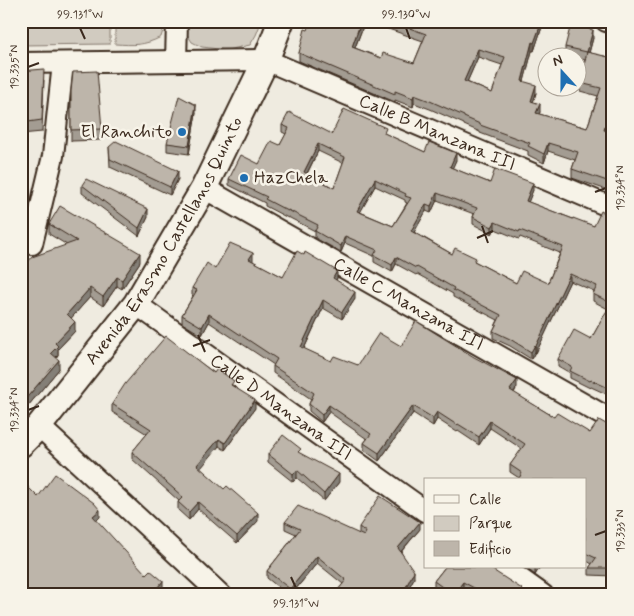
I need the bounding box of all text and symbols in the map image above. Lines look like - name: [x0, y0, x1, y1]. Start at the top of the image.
- text: 99.131°W: [57, 7, 103, 23]
- text: 99.130°W: [382, 7, 430, 23]
- text: 19.335°N: [7, 45, 23, 89]
- north arrow: [536, 48, 586, 98]
- text: N: [550, 51, 565, 71]
- street label: Calle B Manzana III: [355, 89, 519, 177]
- street label: Avenida Erasmo Castellanos Quinto: [80, 113, 249, 370]
- place label: El Ranchito: [81, 120, 172, 144]
- marker: El Ranchito: [176, 126, 188, 138]
- place label: HazChela: [254, 166, 328, 190]
- text: 19.334°N: [613, 166, 629, 210]
- marker: HazChela: [238, 172, 250, 184]
- street label: Calle C Manzana III: [329, 252, 488, 357]
- street label: Calle D Manzana III: [205, 349, 357, 467]
- text: 19.334°N: [7, 388, 23, 432]
- legend: [424, 478, 586, 568]
- text: Calle: [469, 490, 501, 510]
- text: 19.333°N: [613, 510, 629, 552]
- text: Parque: [469, 514, 512, 534]
- text: Edificio: [469, 540, 511, 560]
- text: 99.131°W: [273, 596, 319, 612]

